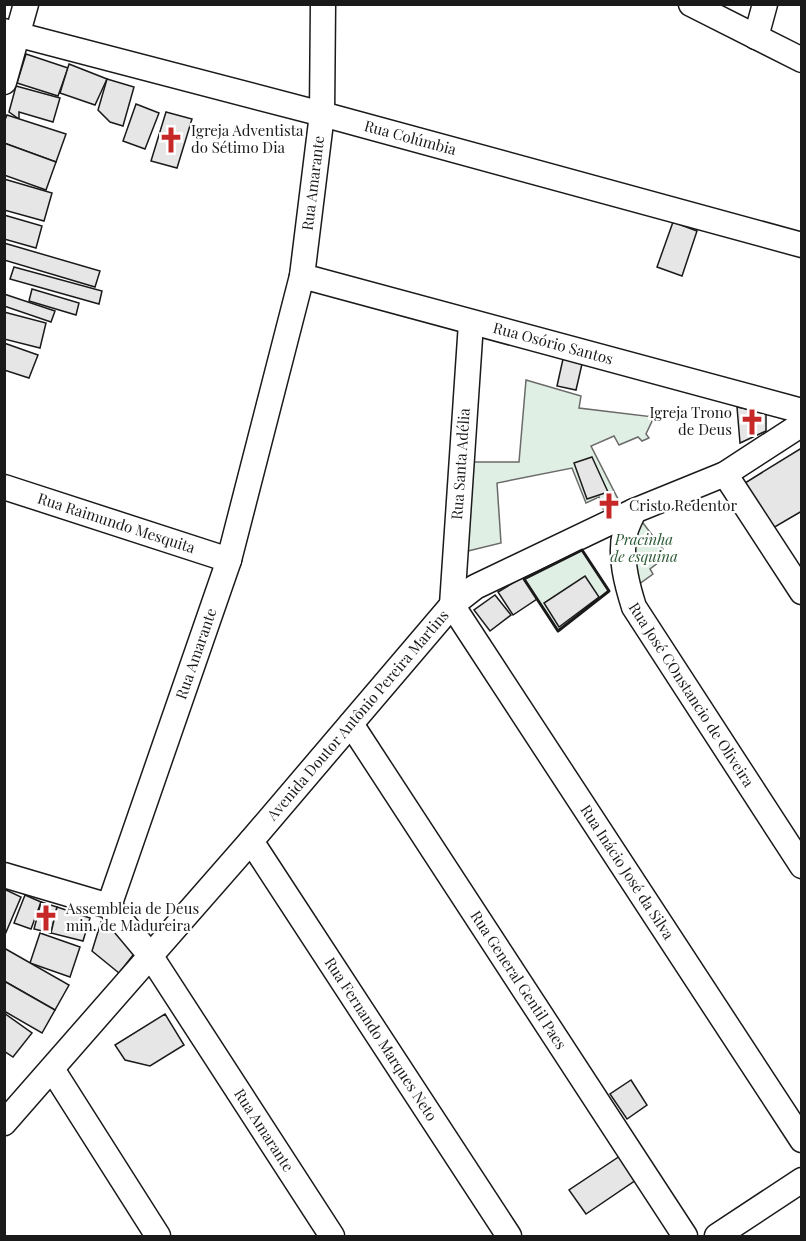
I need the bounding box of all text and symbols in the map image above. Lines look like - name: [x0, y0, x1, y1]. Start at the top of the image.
- street label: Rua Colúmbia: [362, 115, 459, 159]
- place label: Igreja Adventista do Sétimo Dia: [191, 120, 304, 157]
- church icon: Igreja Adventista do Sétimo Dia: [156, 125, 186, 155]
- street label: Rua Amarante: [297, 135, 328, 232]
- street label: Rua Osório Santos: [491, 317, 615, 369]
- place label: Igreja Trono de Deus: [649, 402, 732, 439]
- street label: Rua Santa Adélia: [446, 407, 474, 520]
- church icon: Igreja Trono de Deus: [737, 407, 767, 437]
- street label: Rua Raimundo Mesquita: [35, 488, 198, 557]
- church icon: Cristo Redentor: [594, 491, 624, 521]
- place label: Cristo Redentor: [629, 495, 737, 515]
- park label: Pracinha de esquina: [610, 529, 678, 566]
- street label: Rua José COnstancio de Oliveira: [625, 598, 759, 791]
- street label: Rua Amarante: [170, 605, 221, 702]
- street label: Avenida Doutor Antônio Pereira Martins: [261, 605, 453, 825]
- street label: Rua Inácio José da Silva: [576, 801, 679, 943]
- place label: Assembleia de Deus min. de Madureira: [65, 898, 199, 935]
- church icon: Assembleia de Deus min. de Madureira: [31, 903, 61, 933]
- street label: Rua General Gentil Paes: [466, 907, 572, 1053]
- street label: Rua Fernando Marques Neto: [321, 953, 442, 1125]
- street label: Rua Amarante: [230, 1085, 299, 1175]

